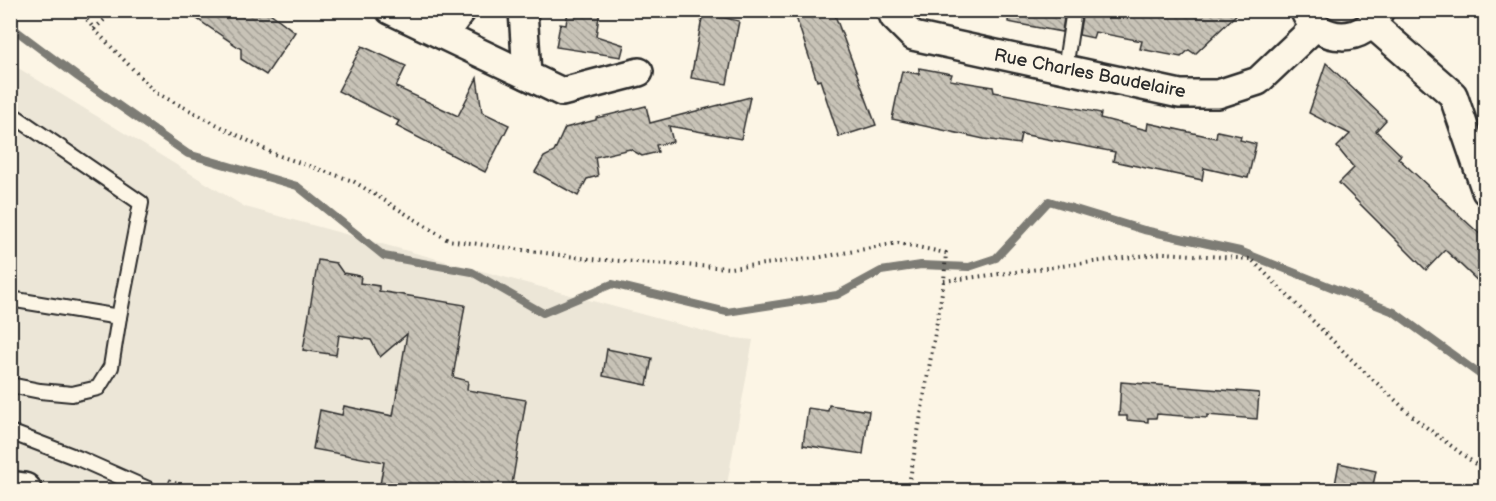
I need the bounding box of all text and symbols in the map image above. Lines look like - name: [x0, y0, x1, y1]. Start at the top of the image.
- street label: Rue Charles Baudelaire: [992, 45, 1188, 102]

